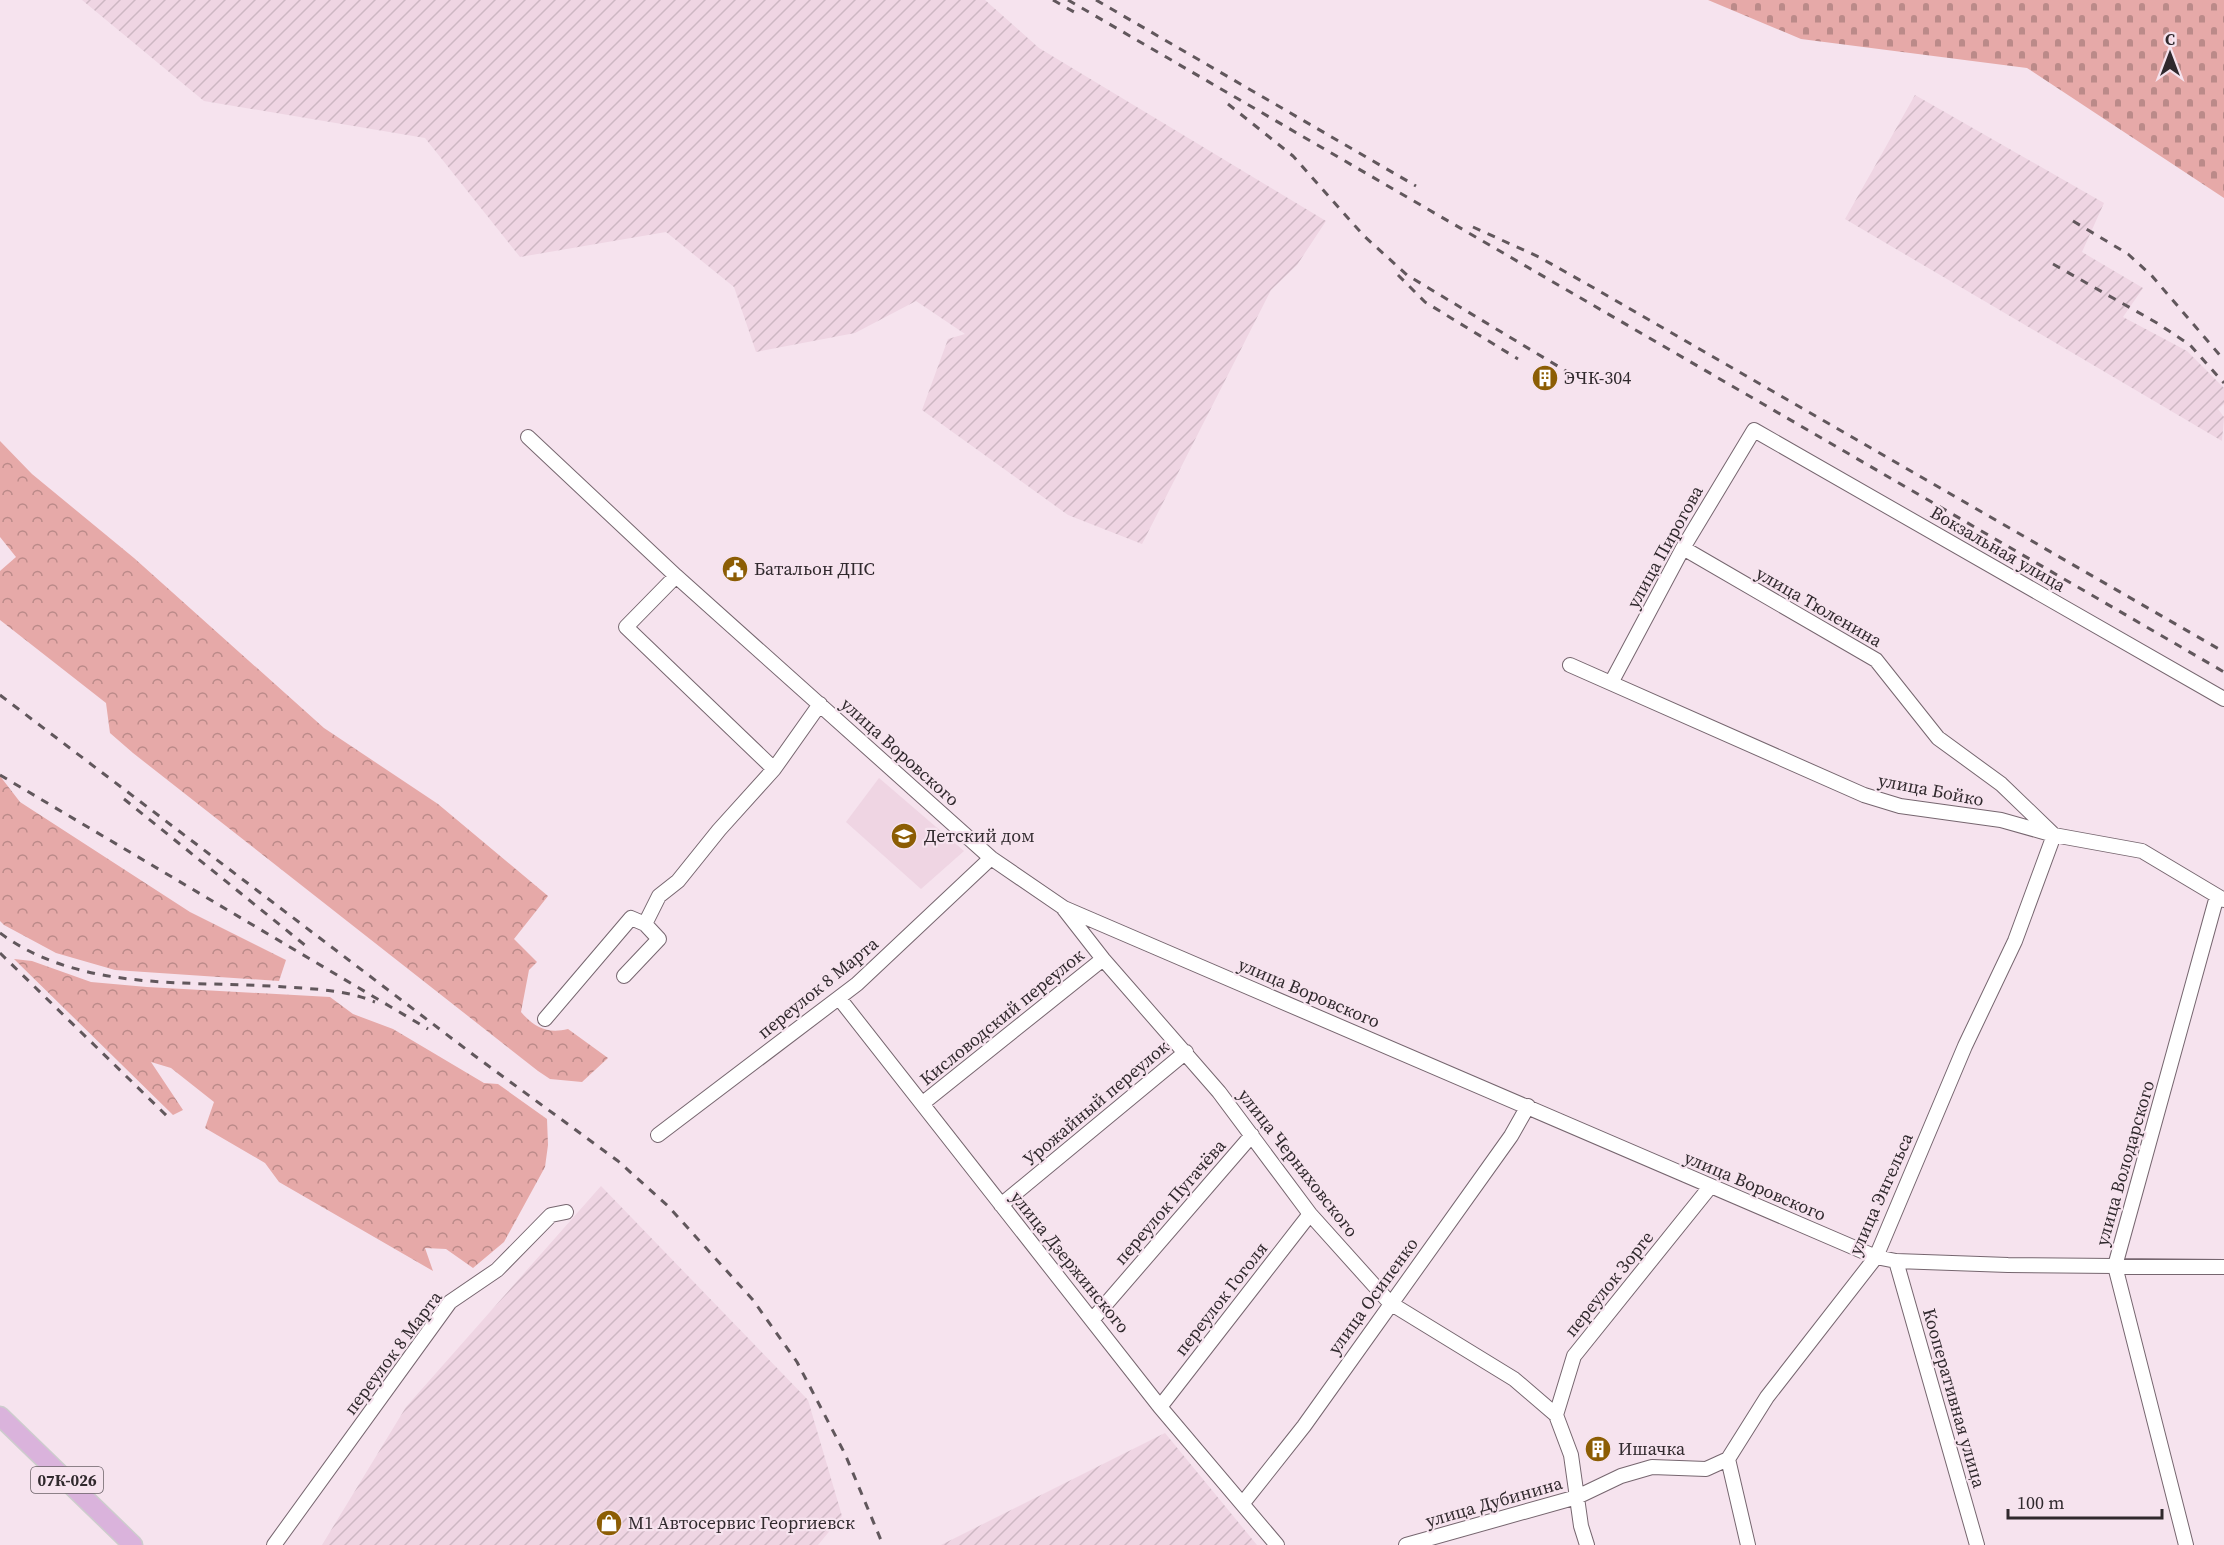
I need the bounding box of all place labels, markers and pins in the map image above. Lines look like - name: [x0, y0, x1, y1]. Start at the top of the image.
- building icon: ЭЧК-304: [1530, 363, 1560, 393]
- place label: ЭЧК-304: [1564, 365, 1631, 390]
- public building icon: Батальон ДПС: [720, 554, 750, 584]
- place label: Батальон ДПС: [754, 556, 875, 581]
- school or university icon: Детский дом: [889, 821, 919, 851]
- place label: Детский дом: [924, 823, 1035, 848]
- building icon: Ишачка: [1583, 1434, 1613, 1464]
- place label: Ишачка: [1618, 1436, 1686, 1461]
- shop icon: М1 Автосервис Георгиевск: [594, 1508, 624, 1538]
- place label: М1 Автосервис Георгиевск: [628, 1510, 855, 1535]

